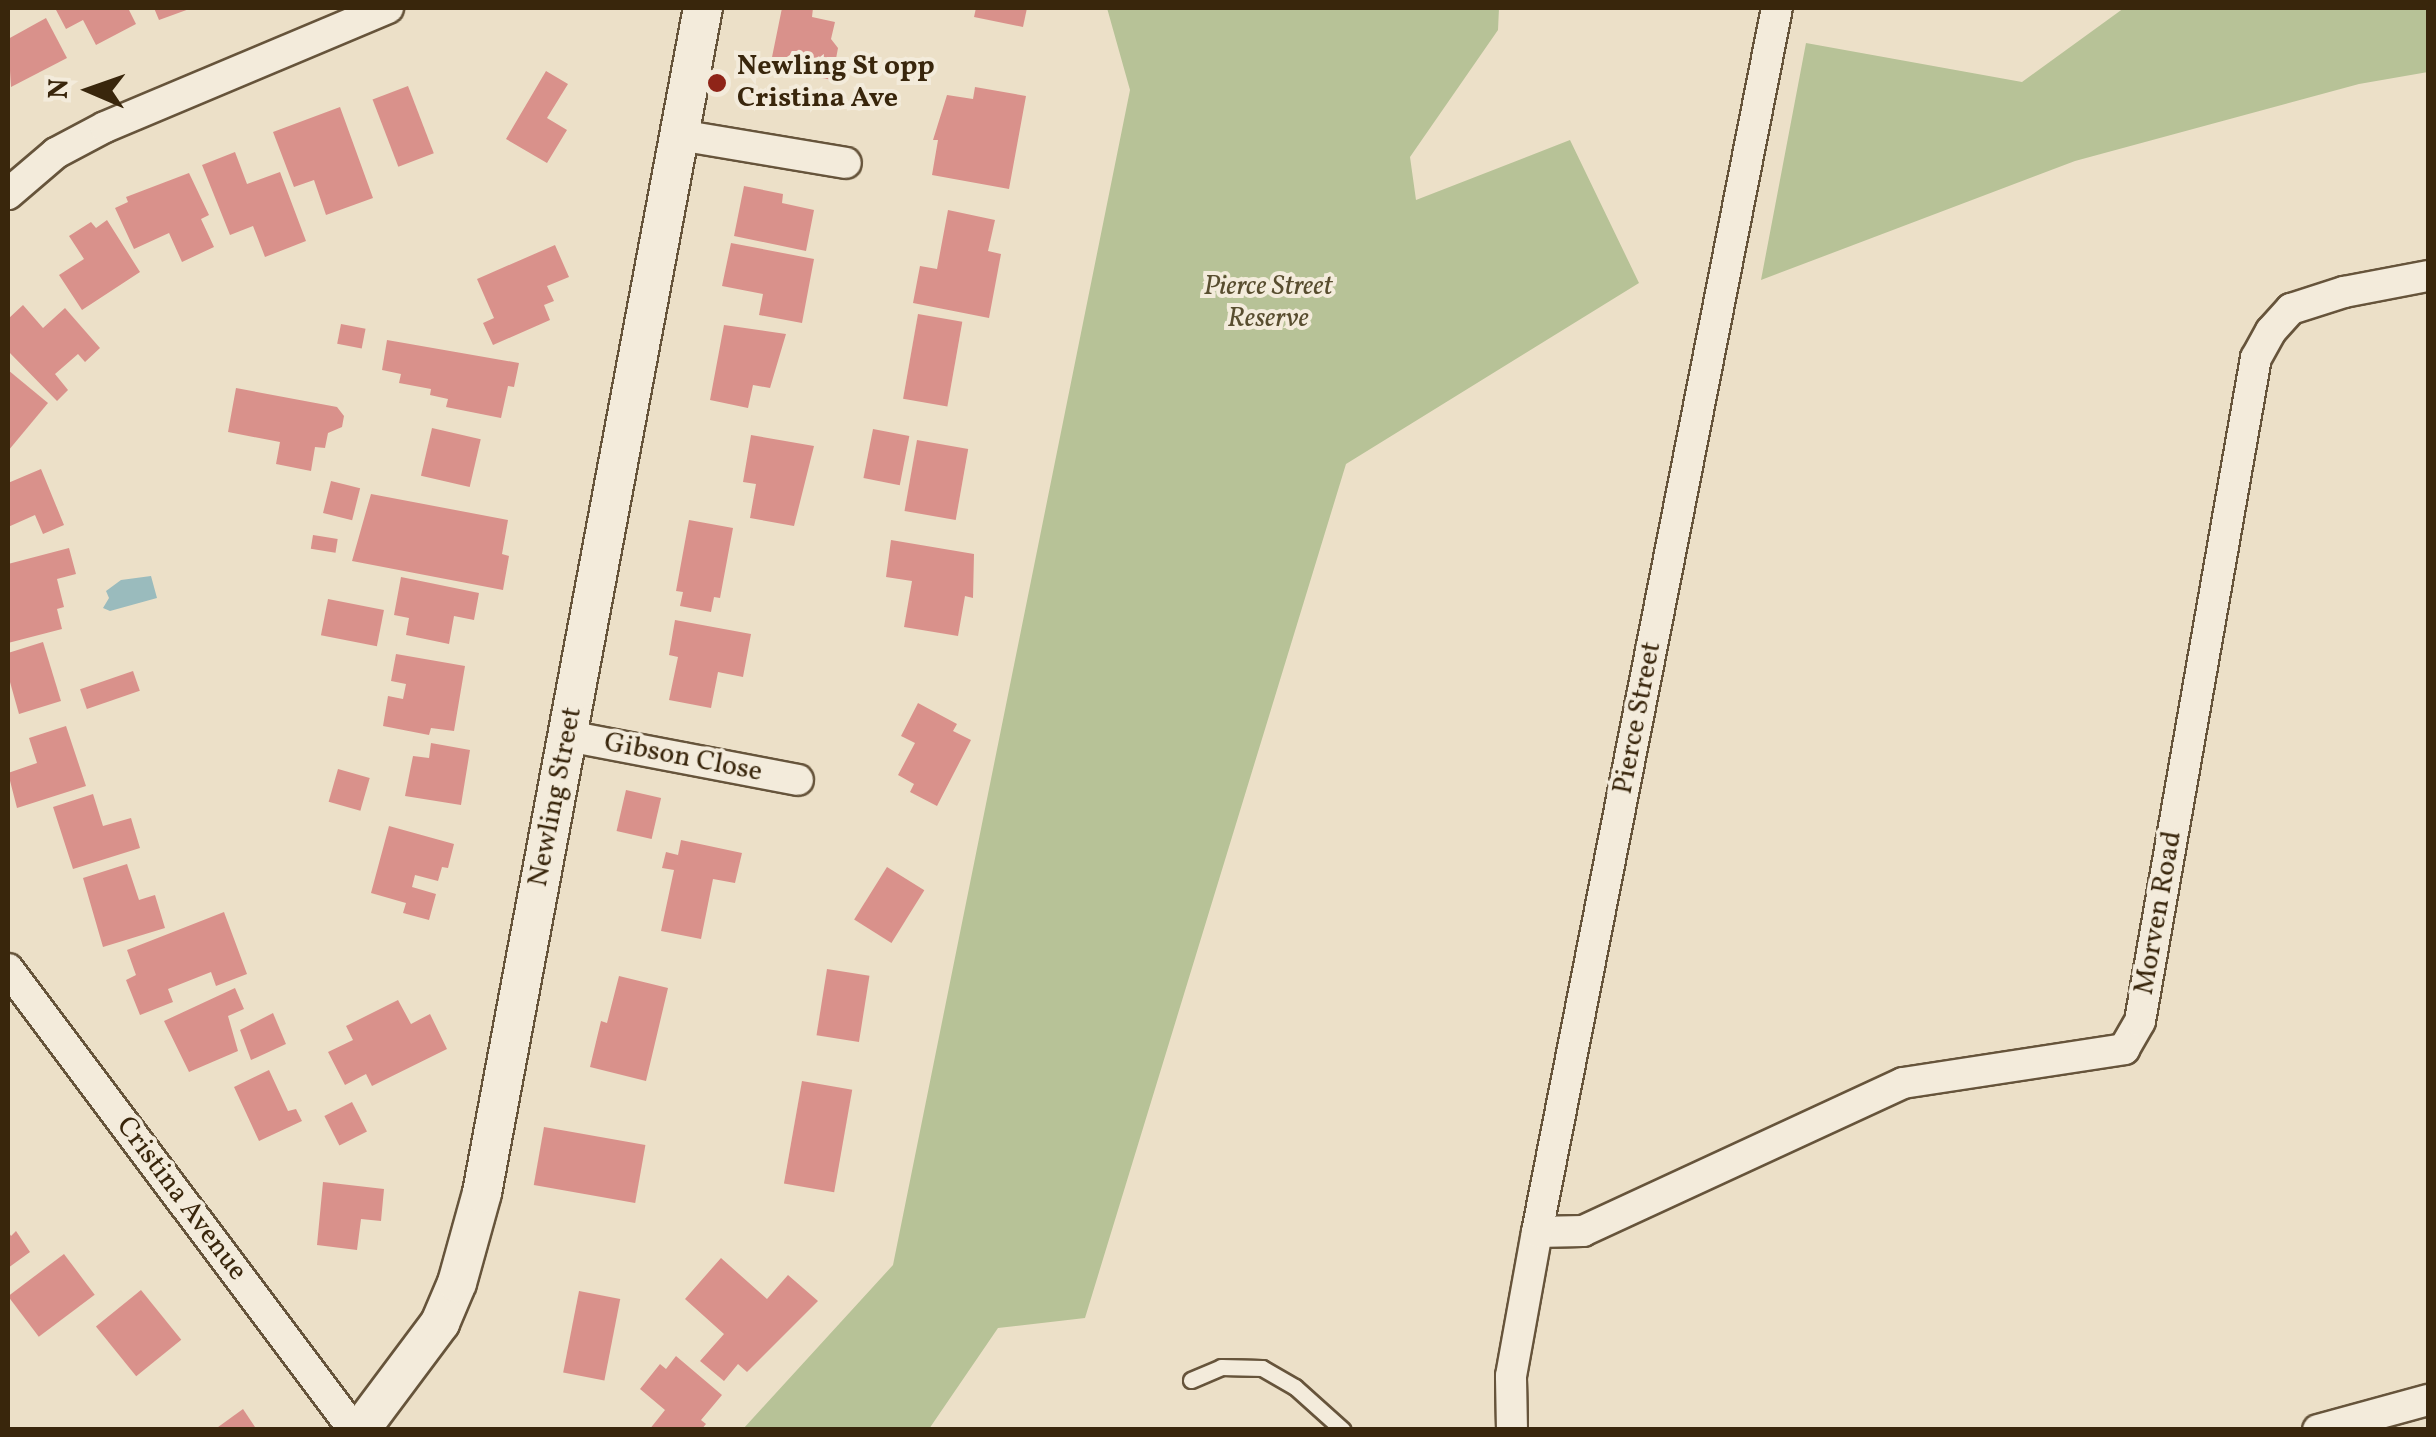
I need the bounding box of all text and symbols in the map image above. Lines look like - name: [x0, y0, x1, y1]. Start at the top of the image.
- north arrow: [40, 40, 140, 140]
- place label: Newling St opp Cristina Ave: [737, 50, 935, 116]
- marker: Newling St opp Cristina Ave: [706, 72, 728, 94]
- text: N: [40, 78, 79, 100]
- park label: Pierce Street Reserve: [1203, 270, 1333, 336]
- street label: Pierce Street: [1607, 639, 1669, 797]
- street label: Newling Street: [522, 704, 590, 890]
- street label: Gibson Close: [601, 726, 765, 790]
- street label: Morven Road: [2128, 829, 2190, 997]
- street label: Cristina Avenue: [108, 1110, 254, 1288]

